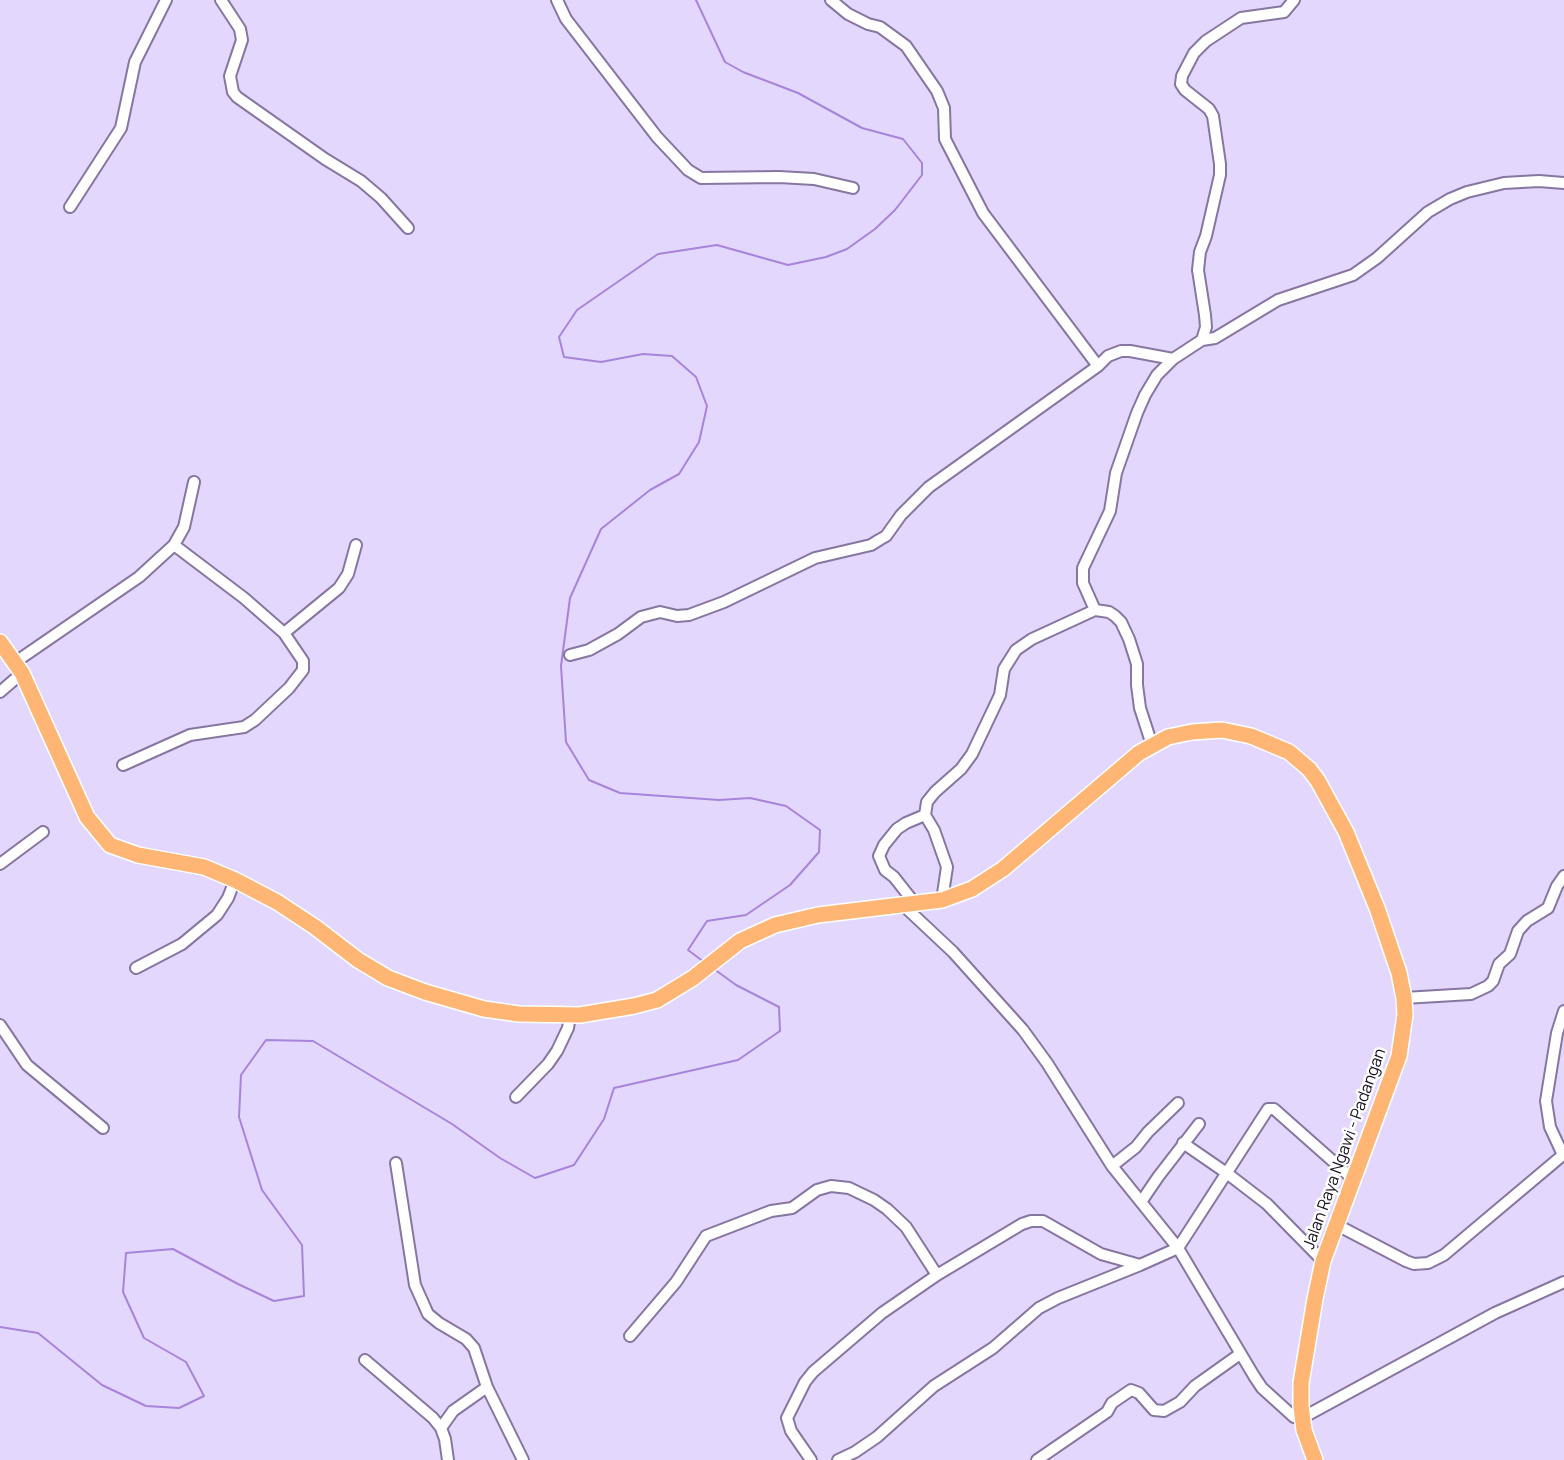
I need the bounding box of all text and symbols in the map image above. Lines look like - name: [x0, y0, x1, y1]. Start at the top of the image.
- street label: Jalan Raya Ngawi - Padangan: [1300, 1046, 1390, 1252]

